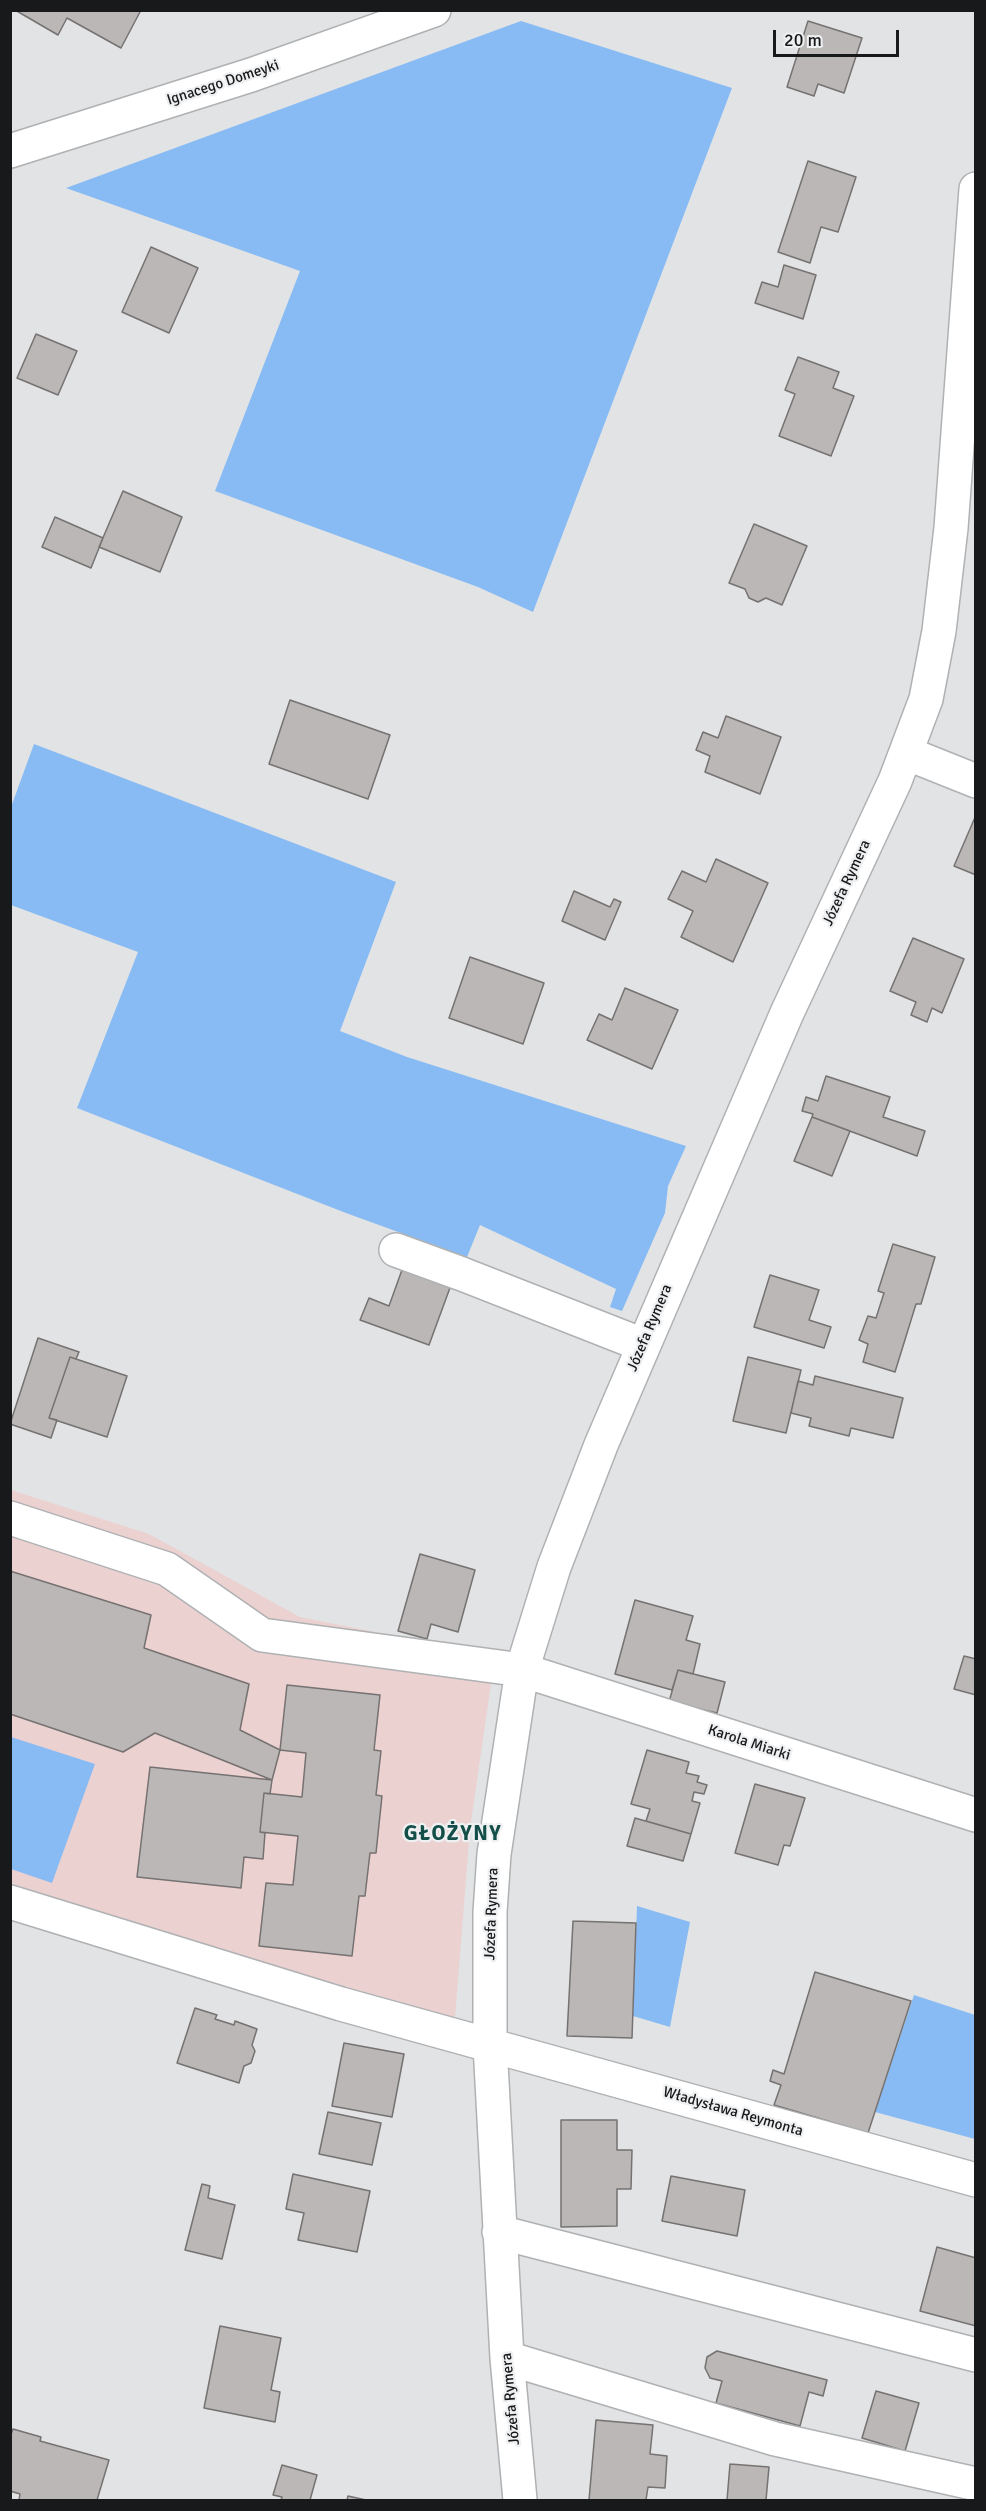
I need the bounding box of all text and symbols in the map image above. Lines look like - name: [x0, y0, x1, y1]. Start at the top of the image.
- scale bar: [776, 18, 902, 56]
- text: 20 m: [784, 29, 822, 51]
- street label: Ignacego Domeyki: [165, 56, 281, 110]
- street label: Józefa Rymera: [819, 837, 875, 929]
- street label: Józefa Rymera: [624, 1282, 676, 1374]
- street label: Karola Miarki: [705, 1721, 793, 1765]
- district label: GŁOŻYNY: [404, 1821, 502, 1847]
- street label: Józefa Rymera: [481, 1867, 503, 1961]
- street label: Władysława Reymonta: [661, 2083, 805, 2141]
- street label: Józefa Rymera: [498, 2352, 524, 2446]

